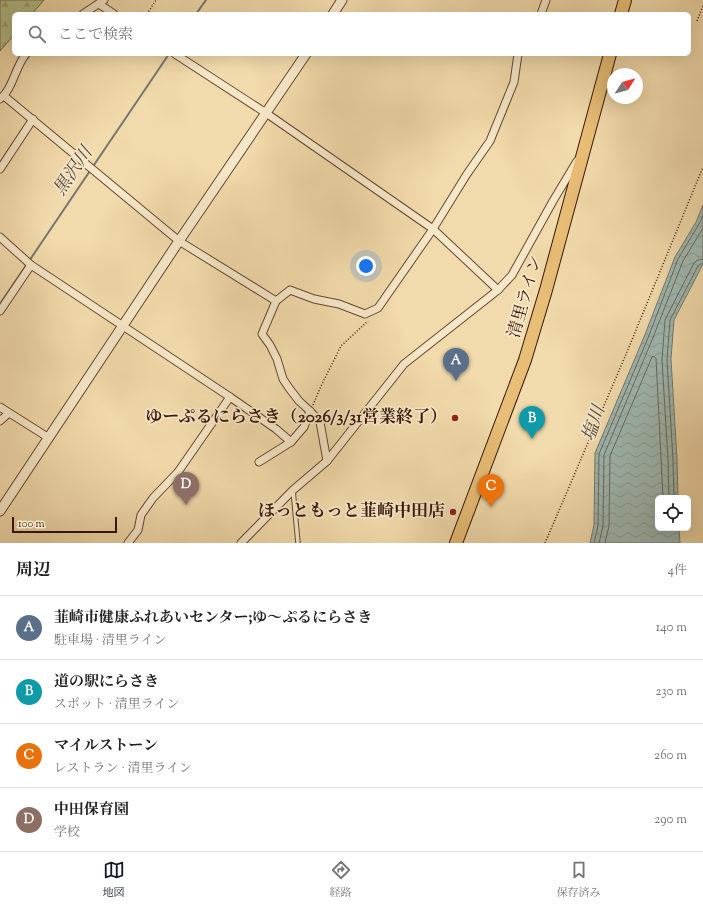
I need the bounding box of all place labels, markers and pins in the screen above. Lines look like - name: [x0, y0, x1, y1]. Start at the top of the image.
- pin: A: [443, 348, 469, 381]
- place label: ゆーぷるにらさき（2026/3/31営業終了）: [145, 406, 447, 430]
- pin: B: [519, 406, 545, 439]
- marker: ゆーぷるにらさき（2026/3/31営業終了）: [450, 413, 460, 423]
- pin: D: [173, 472, 199, 505]
- pin: C: [478, 474, 504, 507]
- place label: ほっともっと韮崎中田店: [258, 500, 445, 524]
- marker: ほっともっと韮崎中田店: [448, 507, 458, 517]

